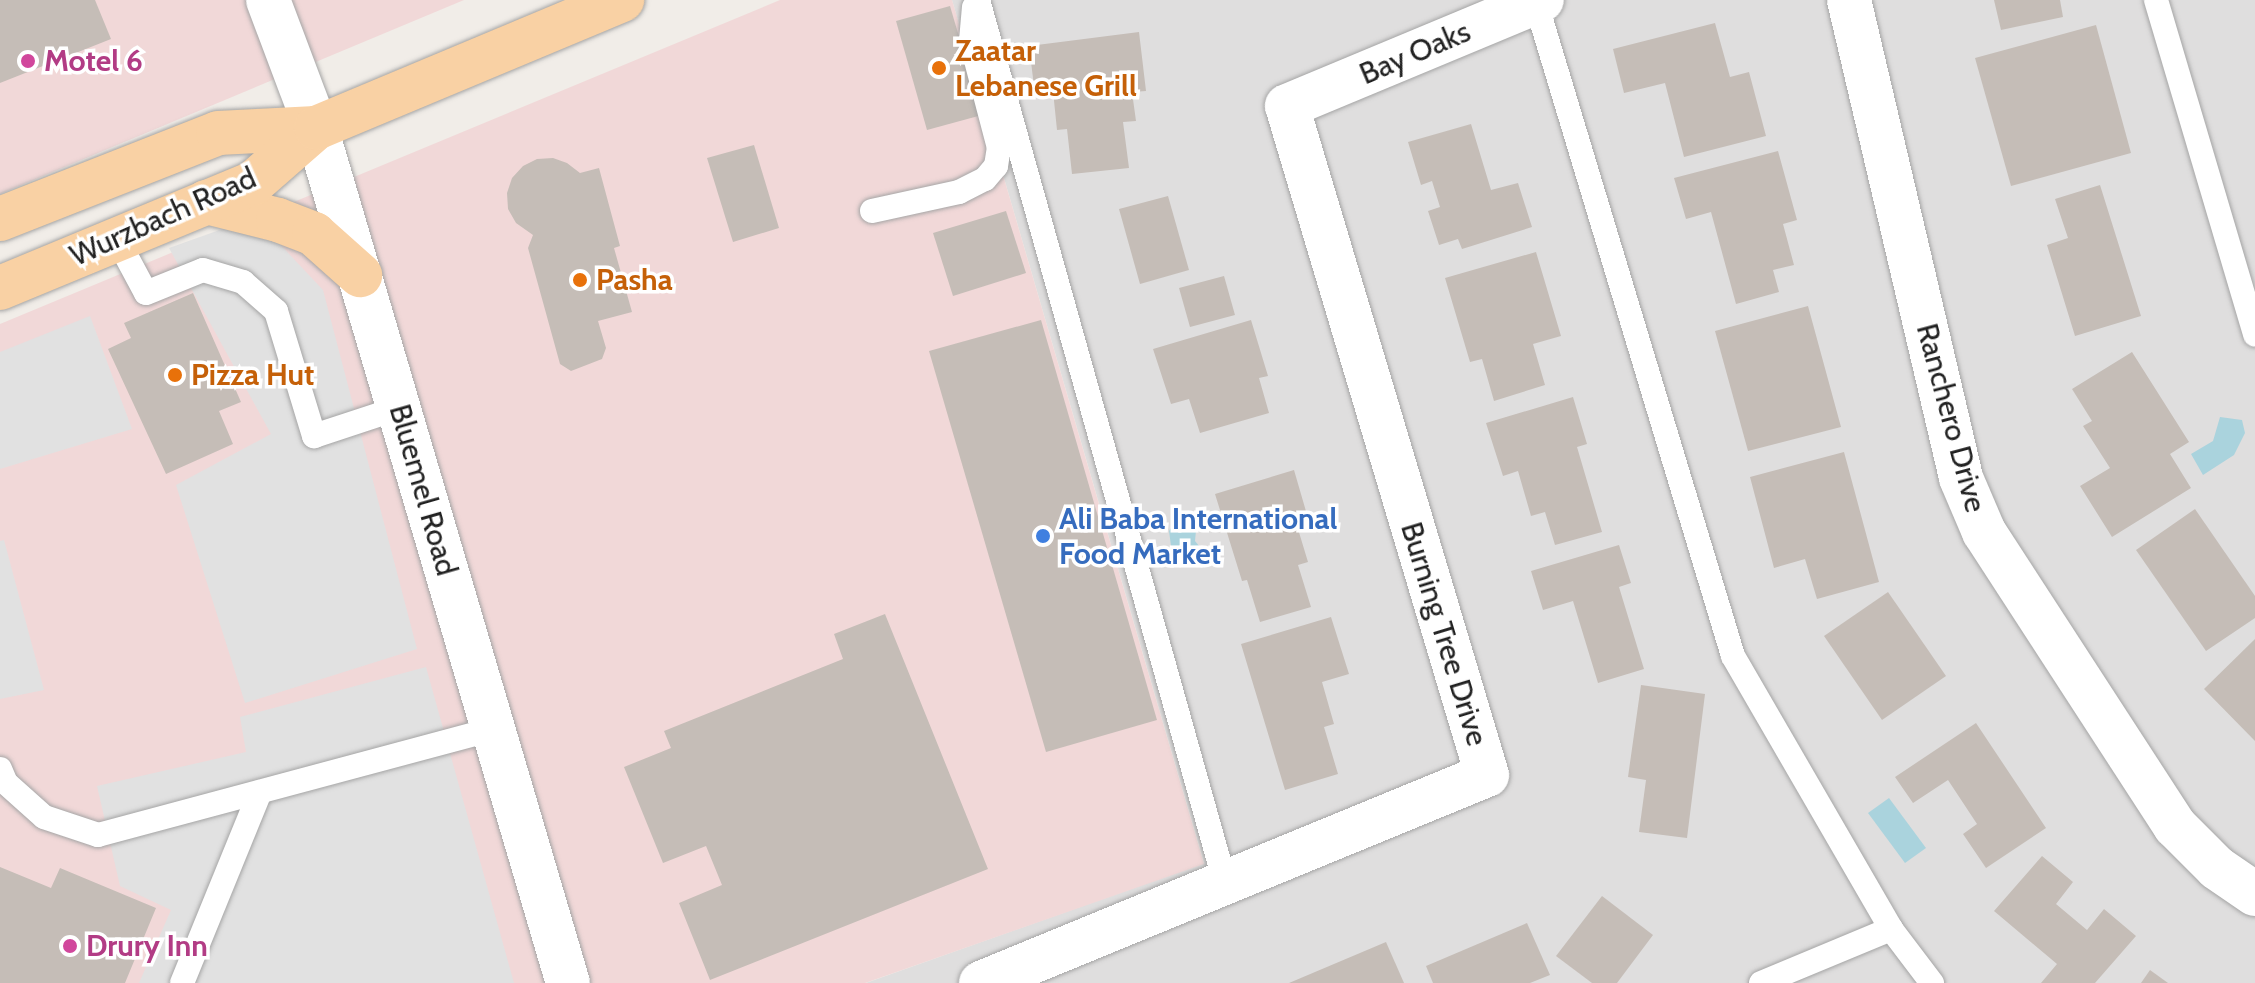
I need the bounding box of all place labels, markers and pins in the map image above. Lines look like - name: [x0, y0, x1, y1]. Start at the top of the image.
- place label: Zaatar Lebanese Grill: [955, 33, 1137, 104]
- place label: Motel 6: [44, 43, 143, 79]
- marker: Motel 6: [19, 52, 37, 70]
- marker: Zaatar Lebanese Grill: [930, 59, 948, 77]
- place label: Pasha: [596, 262, 673, 298]
- marker: Pasha: [571, 271, 589, 289]
- place label: Pizza Hut: [191, 357, 314, 393]
- marker: Pizza Hut: [166, 366, 184, 384]
- place label: Ali Baba International Food Market: [1059, 501, 1337, 572]
- marker: Ali Baba International Food Market: [1034, 527, 1052, 545]
- place label: Drury Inn: [86, 928, 208, 964]
- marker: Drury Inn: [61, 937, 79, 955]

